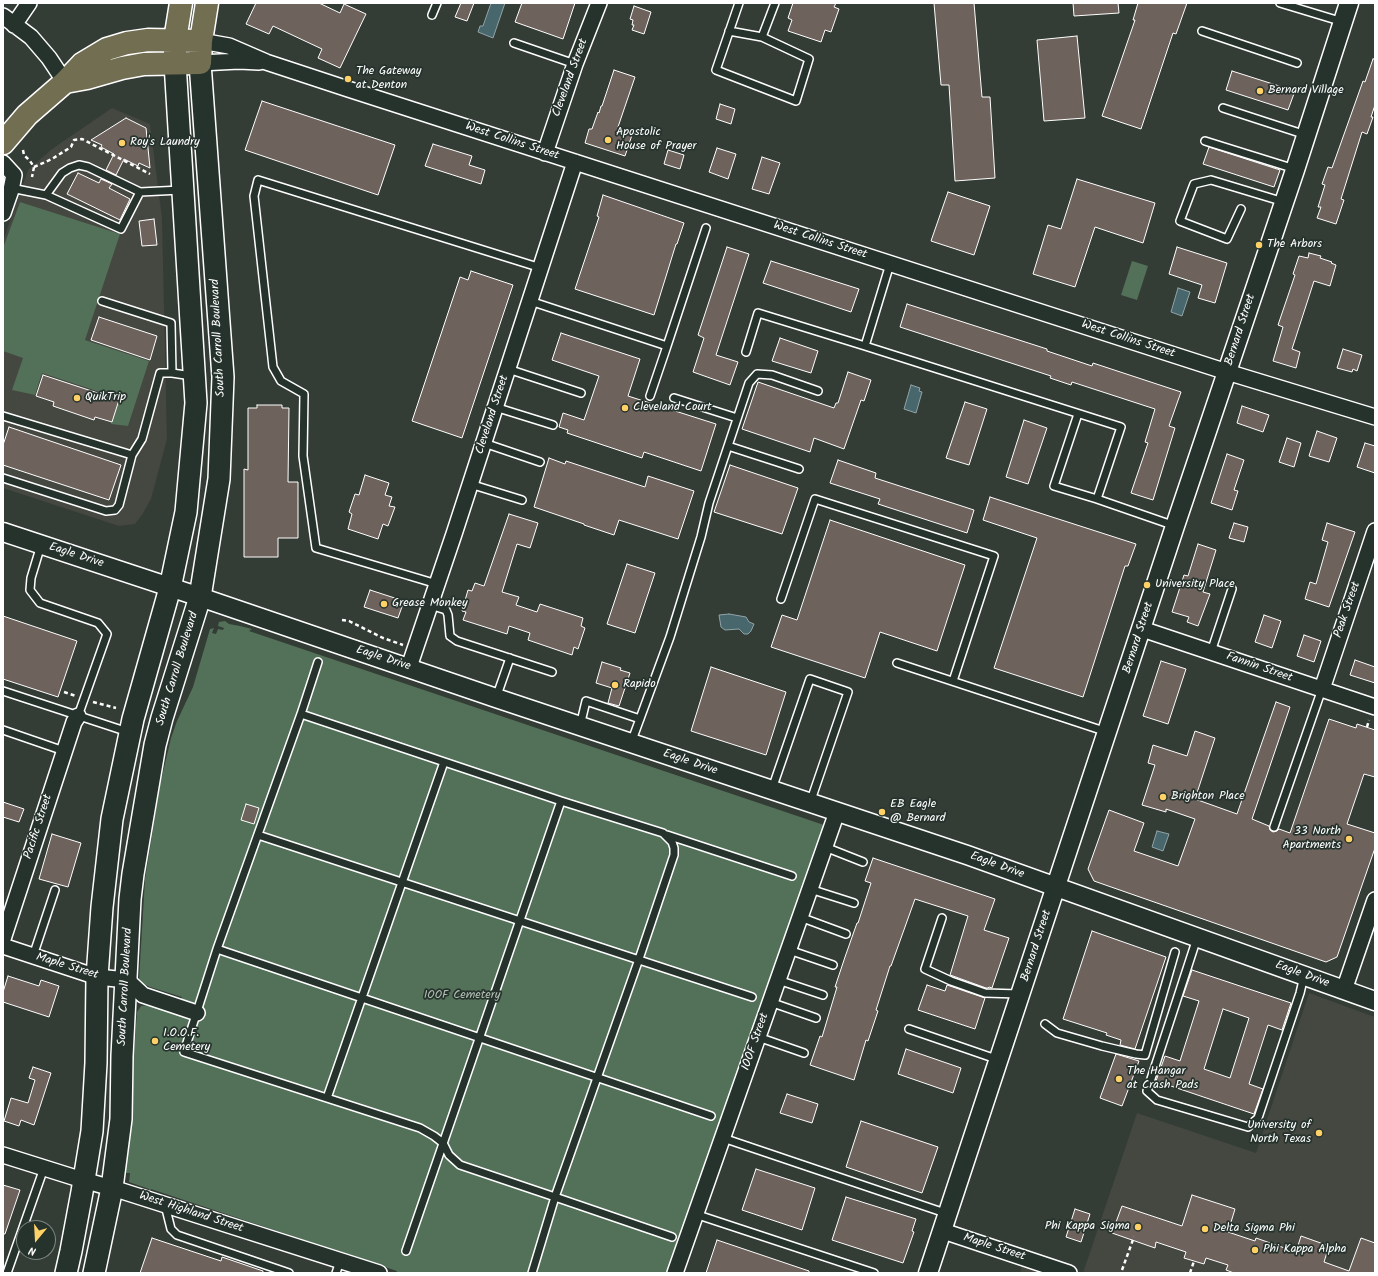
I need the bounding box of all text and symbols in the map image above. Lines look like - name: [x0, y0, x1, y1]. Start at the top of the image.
- street label: Cleveland Street: [550, 37, 592, 119]
- place label: The Gateway at Denton: [356, 65, 421, 93]
- marker: The Gateway at Denton: [343, 74, 353, 84]
- place label: Bernard Village: [1268, 84, 1344, 98]
- marker: Bernard Village: [1255, 86, 1265, 96]
- street label: West Collins Street: [463, 120, 561, 164]
- place label: Apostolic House of Prayer: [616, 126, 696, 154]
- marker: Apostolic House of Prayer: [603, 135, 613, 145]
- place label: Roy's Laundry: [130, 136, 200, 150]
- marker: Roy's Laundry: [117, 138, 127, 148]
- street label: West Collins Street: [771, 219, 869, 263]
- place label: The Arbors: [1267, 238, 1322, 252]
- marker: The Arbors: [1254, 240, 1264, 250]
- street label: South Carroll Boulevard: [209, 279, 229, 397]
- street label: Bernard Street: [1223, 292, 1259, 368]
- street label: West Collins Street: [1079, 318, 1177, 362]
- street label: Cleveland Street: [473, 374, 513, 456]
- place label: QuikTrip: [85, 391, 126, 405]
- marker: QuikTrip: [72, 393, 82, 403]
- place label: Cleveland Court: [633, 401, 712, 415]
- marker: Cleveland Court: [620, 403, 630, 413]
- street label: Eagle Drive: [47, 540, 105, 572]
- place label: University Place: [1155, 578, 1235, 592]
- marker: University Place: [1142, 580, 1152, 590]
- street label: Peak Street: [1332, 580, 1364, 640]
- place label: Grease Monkey: [392, 597, 468, 611]
- marker: Grease Monkey: [379, 599, 389, 609]
- street label: Bernard Street: [1121, 600, 1157, 676]
- street label: South Carroll Boulevard: [154, 610, 202, 728]
- street label: Eagle Drive: [354, 643, 412, 675]
- street label: Fannin Street: [1224, 650, 1294, 686]
- place label: Rapido: [623, 678, 656, 692]
- marker: Rapido: [610, 680, 620, 690]
- street label: Eagle Drive: [661, 747, 719, 779]
- place label: Brighton Place: [1171, 790, 1245, 804]
- marker: Brighton Place: [1158, 792, 1168, 802]
- street label: Pacific Street: [22, 793, 56, 861]
- place label: EB Eagle @ Bernard: [890, 798, 945, 826]
- marker: EB Eagle @ Bernard: [877, 807, 887, 817]
- place label: 33 North Apartments: [1283, 825, 1341, 853]
- marker: 33 North Apartments: [1344, 834, 1354, 844]
- street label: Eagle Drive: [968, 850, 1026, 882]
- street label: Bernard Street: [1019, 908, 1055, 984]
- street label: South Carroll Boulevard: [116, 928, 136, 1046]
- street label: Maple Street: [34, 951, 100, 983]
- street label: Eagle Drive: [1273, 959, 1331, 991]
- park label: IOOF Cemetery: [424, 989, 500, 1003]
- street label: IOOF Street: [739, 1011, 773, 1073]
- place label: I.O.O.F. Cemetery: [163, 1027, 210, 1055]
- marker: I.O.O.F. Cemetery: [150, 1036, 160, 1046]
- place label: The Hangar at Crash Pads: [1127, 1065, 1198, 1093]
- marker: The Hangar at Crash Pads: [1114, 1074, 1124, 1084]
- place label: University of North Texas: [1247, 1119, 1311, 1147]
- marker: University of North Texas: [1314, 1128, 1324, 1138]
- street label: West Highland Street: [137, 1189, 245, 1237]
- north arrow: [16, 1220, 56, 1260]
- place label: Phi Kappa Sigma: [1045, 1220, 1130, 1234]
- marker: Phi Kappa Sigma: [1133, 1222, 1143, 1232]
- place label: Delta Sigma Phi: [1213, 1222, 1295, 1236]
- marker: Delta Sigma Phi: [1200, 1224, 1210, 1234]
- street label: Maple Street: [961, 1231, 1027, 1265]
- text: N: [27, 1241, 39, 1260]
- place label: Phi Kappa Alpha: [1263, 1243, 1346, 1257]
- marker: Phi Kappa Alpha: [1250, 1245, 1260, 1255]

